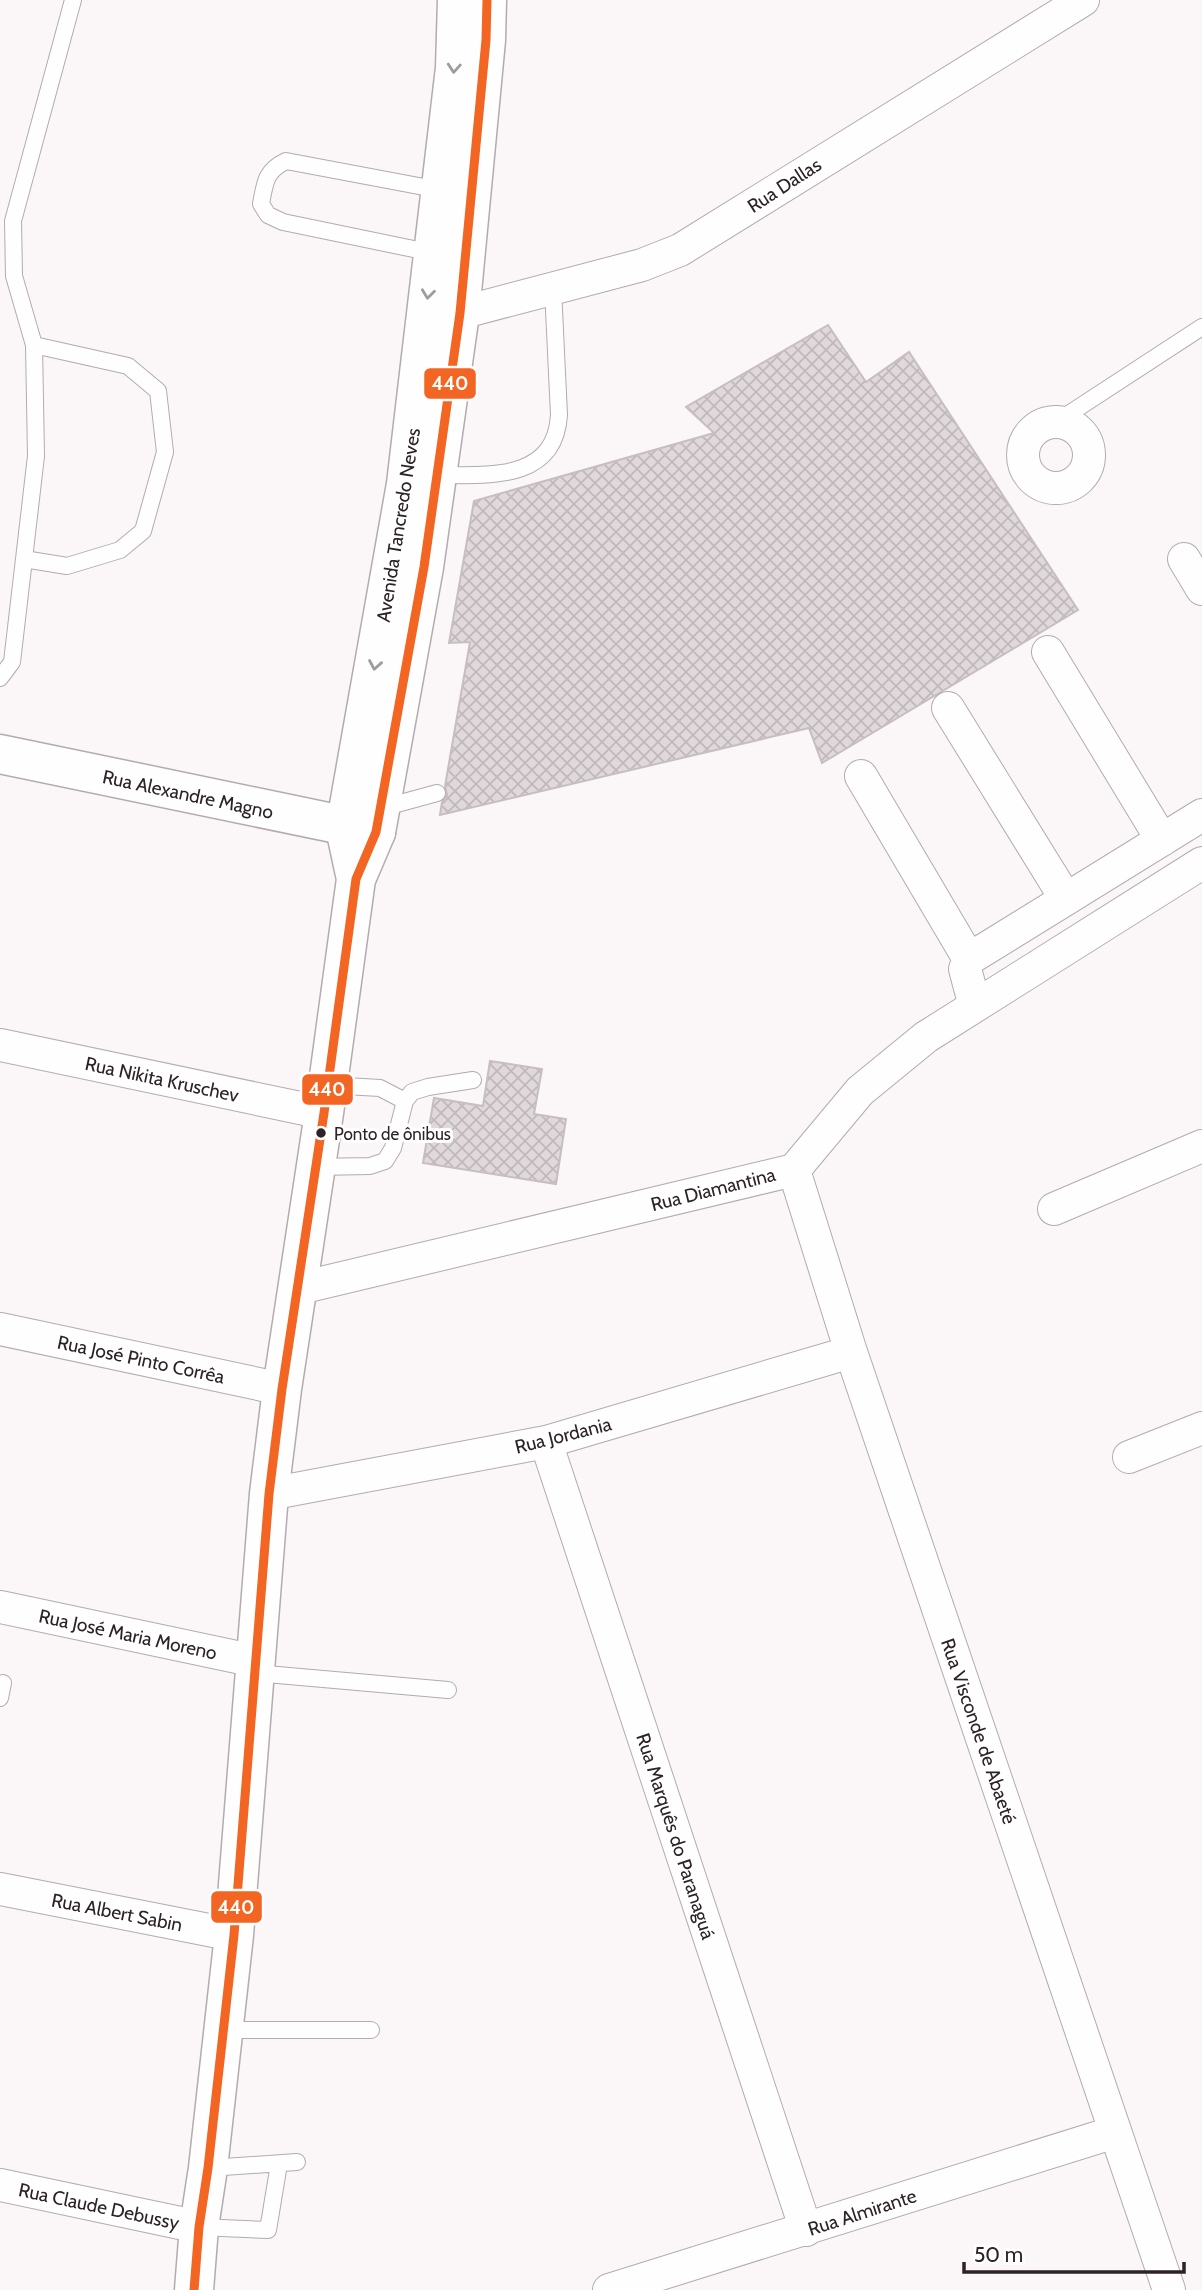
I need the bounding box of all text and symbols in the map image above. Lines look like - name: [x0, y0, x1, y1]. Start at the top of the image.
- one-way arrow: [447, 63, 462, 74]
- street label: Rua Dallas: [743, 153, 826, 218]
- one-way arrow: [421, 288, 436, 300]
- line badge: 440: [423, 367, 477, 400]
- text: 440: [431, 372, 469, 395]
- street label: Avenida Tancredo Neves: [372, 426, 425, 624]
- one-way arrow: [369, 659, 384, 671]
- street label: Rua Alexandre Magno: [100, 765, 275, 824]
- street label: Rua Nikita Kruschev: [83, 1052, 242, 1107]
- line badge: 440: [301, 1073, 354, 1106]
- text: 440: [308, 1078, 346, 1101]
- place label: Ponto de ônibus: [334, 1124, 451, 1144]
- marker: Ponto de ônibus: [314, 1126, 328, 1140]
- street label: Rua Diamantina: [648, 1163, 778, 1216]
- street label: Rua José Pinto Corrêa: [55, 1331, 227, 1388]
- street label: Rua Jordania: [512, 1412, 614, 1459]
- street label: Rua José Maria Moreno: [37, 1604, 219, 1665]
- street label: Rua Visconde de Abaeté: [936, 1635, 1021, 1827]
- street label: Rua Marquês do Paranaguá: [631, 1730, 720, 1942]
- street label: Rua Albert Sabin: [49, 1889, 184, 1936]
- line badge: 440: [210, 1890, 263, 1924]
- text: 440: [217, 1896, 255, 1919]
- street label: Rua Claude Debussy: [16, 2178, 182, 2235]
- street label: Rua Almirante: [805, 2184, 920, 2241]
- scale bar: [964, 2230, 1184, 2274]
- text: 50 m: [974, 2242, 1023, 2267]

